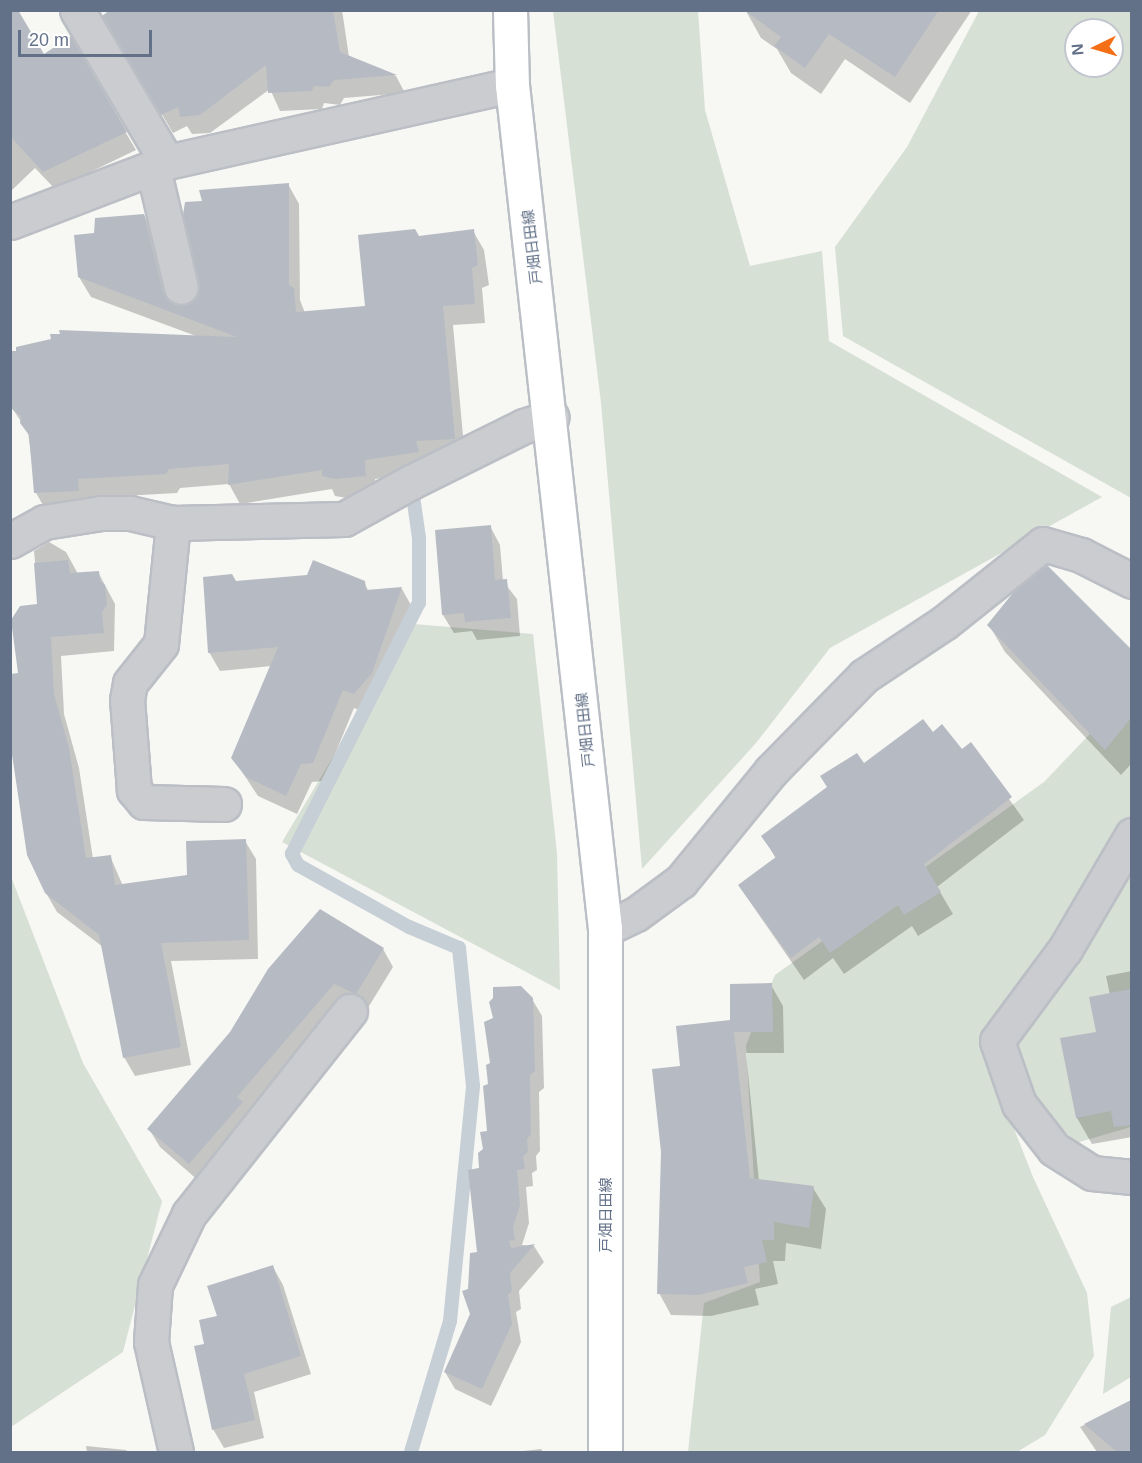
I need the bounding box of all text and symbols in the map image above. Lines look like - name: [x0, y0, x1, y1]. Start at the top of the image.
- scale bar: [21, 18, 154, 56]
- north arrow: [1064, 18, 1124, 78]
- text: 20 m: [29, 30, 69, 50]
- text: N: [1069, 43, 1087, 56]
- street label: 戸畑日田線: [518, 209, 546, 285]
- street label: 戸畑日田線: [572, 692, 598, 768]
- street label: 戸畑日田線: [597, 1178, 615, 1252]

